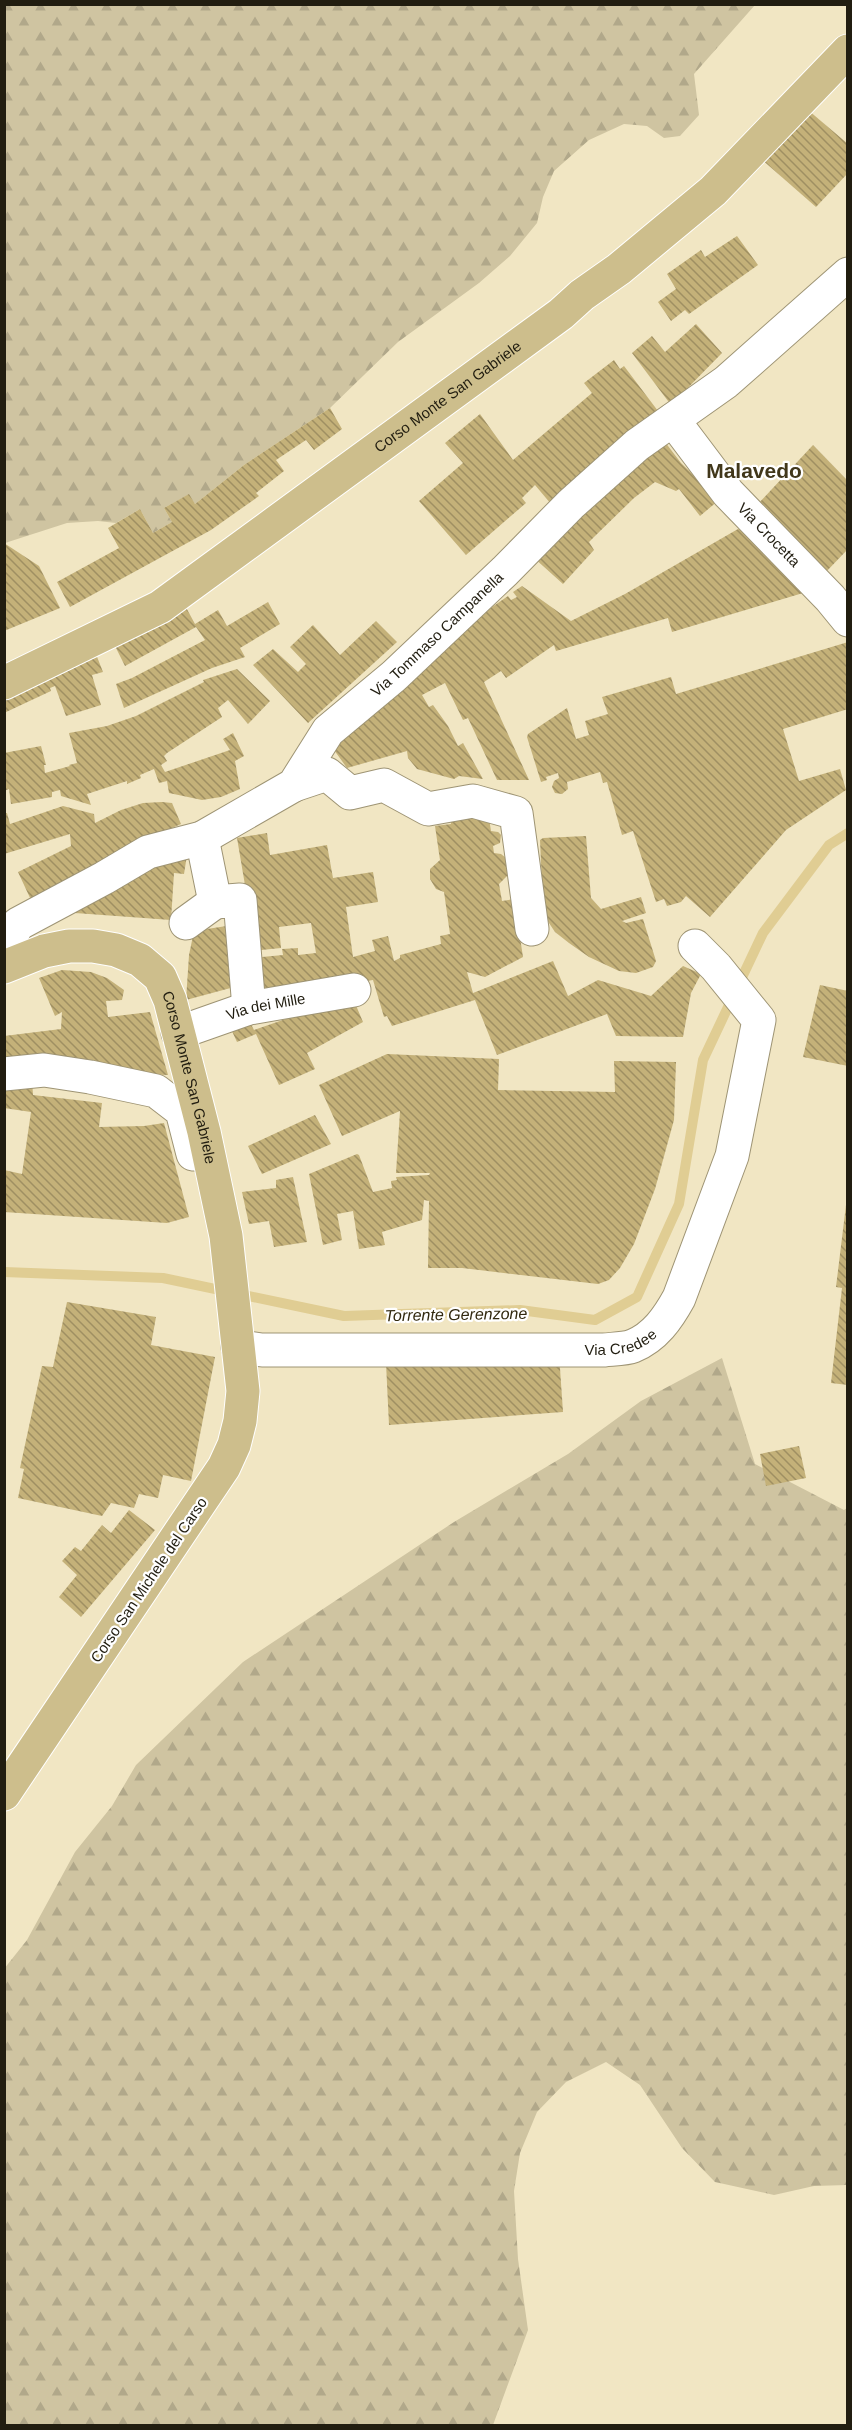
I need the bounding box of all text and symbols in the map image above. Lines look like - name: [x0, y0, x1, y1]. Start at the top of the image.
- street label: Corso Monte San Gabriele: [371, 337, 524, 456]
- district label: Malavedo: [706, 459, 802, 482]
- street label: Via Crocetta: [734, 499, 804, 571]
- street label: Via Tommaso Campanella: [367, 568, 507, 700]
- street label: Corso Monte San Gabriele: [159, 988, 219, 1165]
- street label: Via dei Mille: [224, 989, 307, 1023]
- water label: Torrente Gerenzone: [385, 1305, 528, 1324]
- street label: Via Credee: [584, 1325, 660, 1358]
- street label: Corso San Michele del Carso: [87, 1494, 210, 1665]

